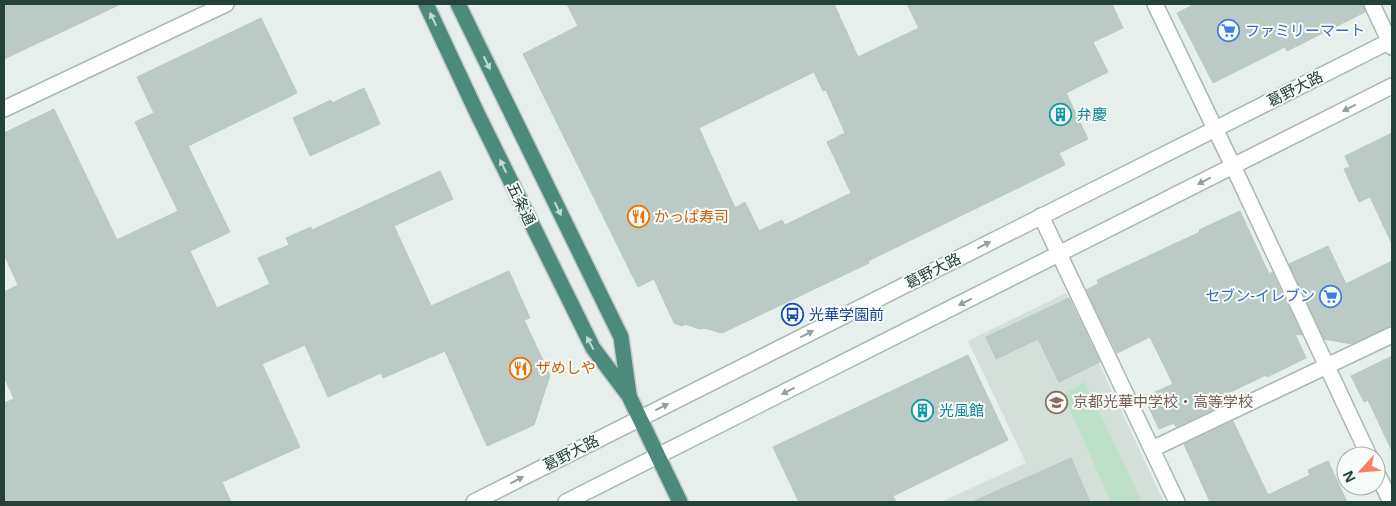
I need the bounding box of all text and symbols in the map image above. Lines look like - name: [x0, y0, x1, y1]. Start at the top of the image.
- one-way arrow: [429, 12, 437, 26]
- supermarket icon: ファミリーマート: [1217, 19, 1241, 43]
- place label: ファミリーマート: [1245, 20, 1365, 40]
- one-way arrow: [483, 56, 491, 70]
- street label: 葛野大路: [1263, 66, 1326, 111]
- building icon: 弁慶: [1049, 103, 1073, 127]
- place label: 弁慶: [1077, 104, 1107, 124]
- one-way arrow: [1342, 104, 1356, 112]
- one-way arrow: [499, 159, 507, 173]
- one-way arrow: [1196, 177, 1211, 185]
- street label: 五条通: [503, 179, 541, 228]
- one-way arrow: [555, 202, 563, 216]
- restaurant icon: かっぱ寿司: [626, 205, 650, 229]
- place label: かっぱ寿司: [654, 206, 729, 226]
- one-way arrow: [977, 241, 991, 249]
- street label: 葛野大路: [901, 248, 964, 293]
- supermarket icon: セブン-イレブン: [1319, 284, 1343, 308]
- place label: セブン-イレブン: [1205, 285, 1315, 305]
- one-way arrow: [958, 298, 972, 306]
- bus stop icon: 光華学園前: [781, 303, 805, 327]
- place label: 光華学園前: [809, 304, 884, 324]
- one-way arrow: [800, 330, 815, 338]
- one-way arrow: [586, 336, 594, 350]
- restaurant icon: ザめしや: [508, 356, 532, 380]
- place label: ザめしや: [536, 357, 596, 377]
- one-way arrow: [781, 386, 796, 395]
- school or university icon: 京都光華中学校・高等学校: [1045, 390, 1069, 414]
- place label: 京都光華中学校・高等学校: [1073, 391, 1253, 411]
- building icon: 光風館: [911, 399, 935, 423]
- place label: 光風館: [939, 400, 984, 420]
- one-way arrow: [655, 403, 669, 411]
- street label: 葛野大路: [539, 430, 602, 475]
- north arrow: [1336, 446, 1386, 496]
- text: N: [1338, 468, 1360, 486]
- one-way arrow: [510, 476, 524, 484]

